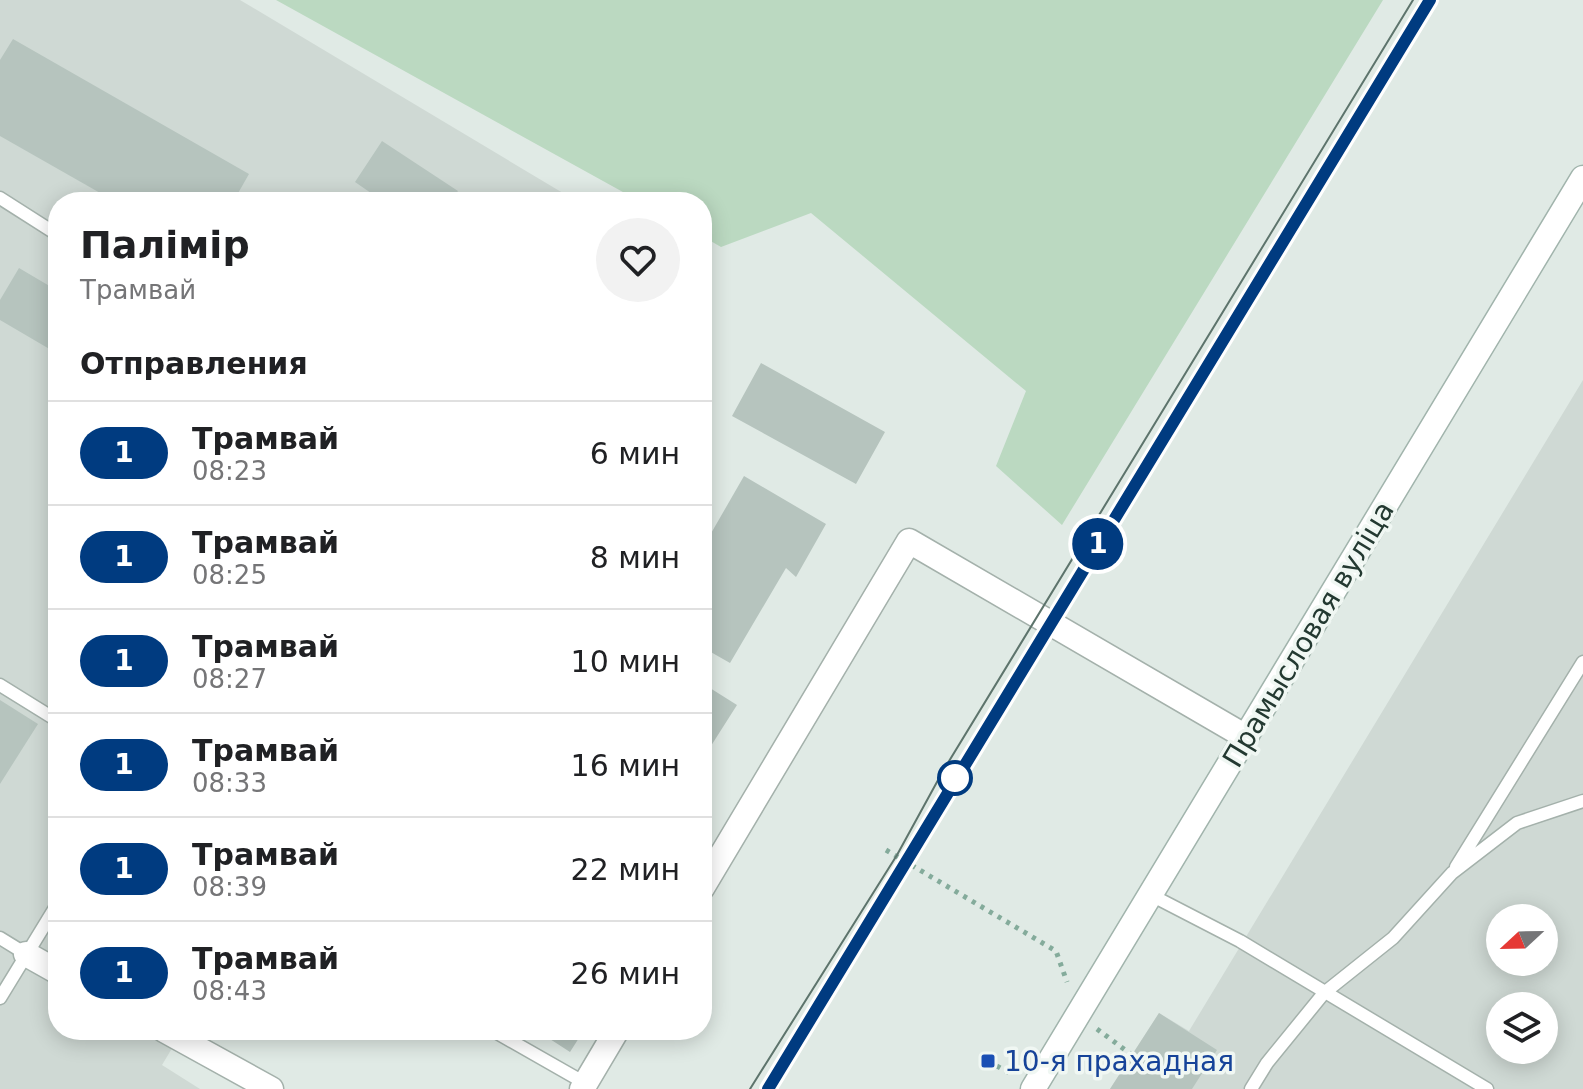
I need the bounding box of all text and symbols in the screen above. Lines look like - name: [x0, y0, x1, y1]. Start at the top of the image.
- button: heart: [596, 218, 680, 302]
- text: Палімір: [80, 223, 250, 267]
- text: Трамвай: [80, 275, 196, 305]
- text: Отправления: [80, 346, 308, 381]
- text: Трамвай: [192, 421, 339, 456]
- text: 1: [114, 436, 134, 469]
- text: 6 мин: [590, 436, 680, 471]
- text: 08:23: [192, 456, 267, 486]
- street label: Прамысловая вуліца: [1216, 495, 1401, 773]
- line badge: 1: [1072, 518, 1124, 570]
- text: Трамвай: [192, 525, 339, 560]
- text: 1: [1088, 527, 1108, 560]
- text: 1: [114, 540, 134, 573]
- text: 8 мин: [590, 540, 680, 575]
- text: 08:25: [192, 560, 267, 590]
- text: Трамвай: [192, 629, 339, 664]
- text: 1: [114, 644, 134, 677]
- text: 10 мин: [571, 644, 680, 679]
- text: 08:27: [192, 664, 267, 694]
- text: Трамвай: [192, 733, 339, 768]
- text: 1: [114, 748, 134, 781]
- text: 16 мин: [571, 748, 680, 783]
- unlabelled marker: [938, 761, 972, 795]
- text: 08:33: [192, 768, 267, 798]
- text: Трамвай: [192, 837, 339, 872]
- text: 1: [114, 852, 134, 885]
- text: 22 мин: [571, 852, 680, 887]
- text: 08:39: [192, 872, 267, 902]
- north arrow: [1486, 904, 1558, 976]
- map controls: [1486, 904, 1558, 1064]
- text: Трамвай: [192, 941, 339, 976]
- text: 1: [114, 956, 134, 989]
- text: 26 мин: [571, 956, 680, 991]
- text: 08:43: [192, 976, 267, 1006]
- button: layers: [1486, 992, 1558, 1064]
- place label: 10-я прахадная: [1004, 1045, 1234, 1078]
- marker: 10-я прахадная: [979, 1052, 997, 1070]

